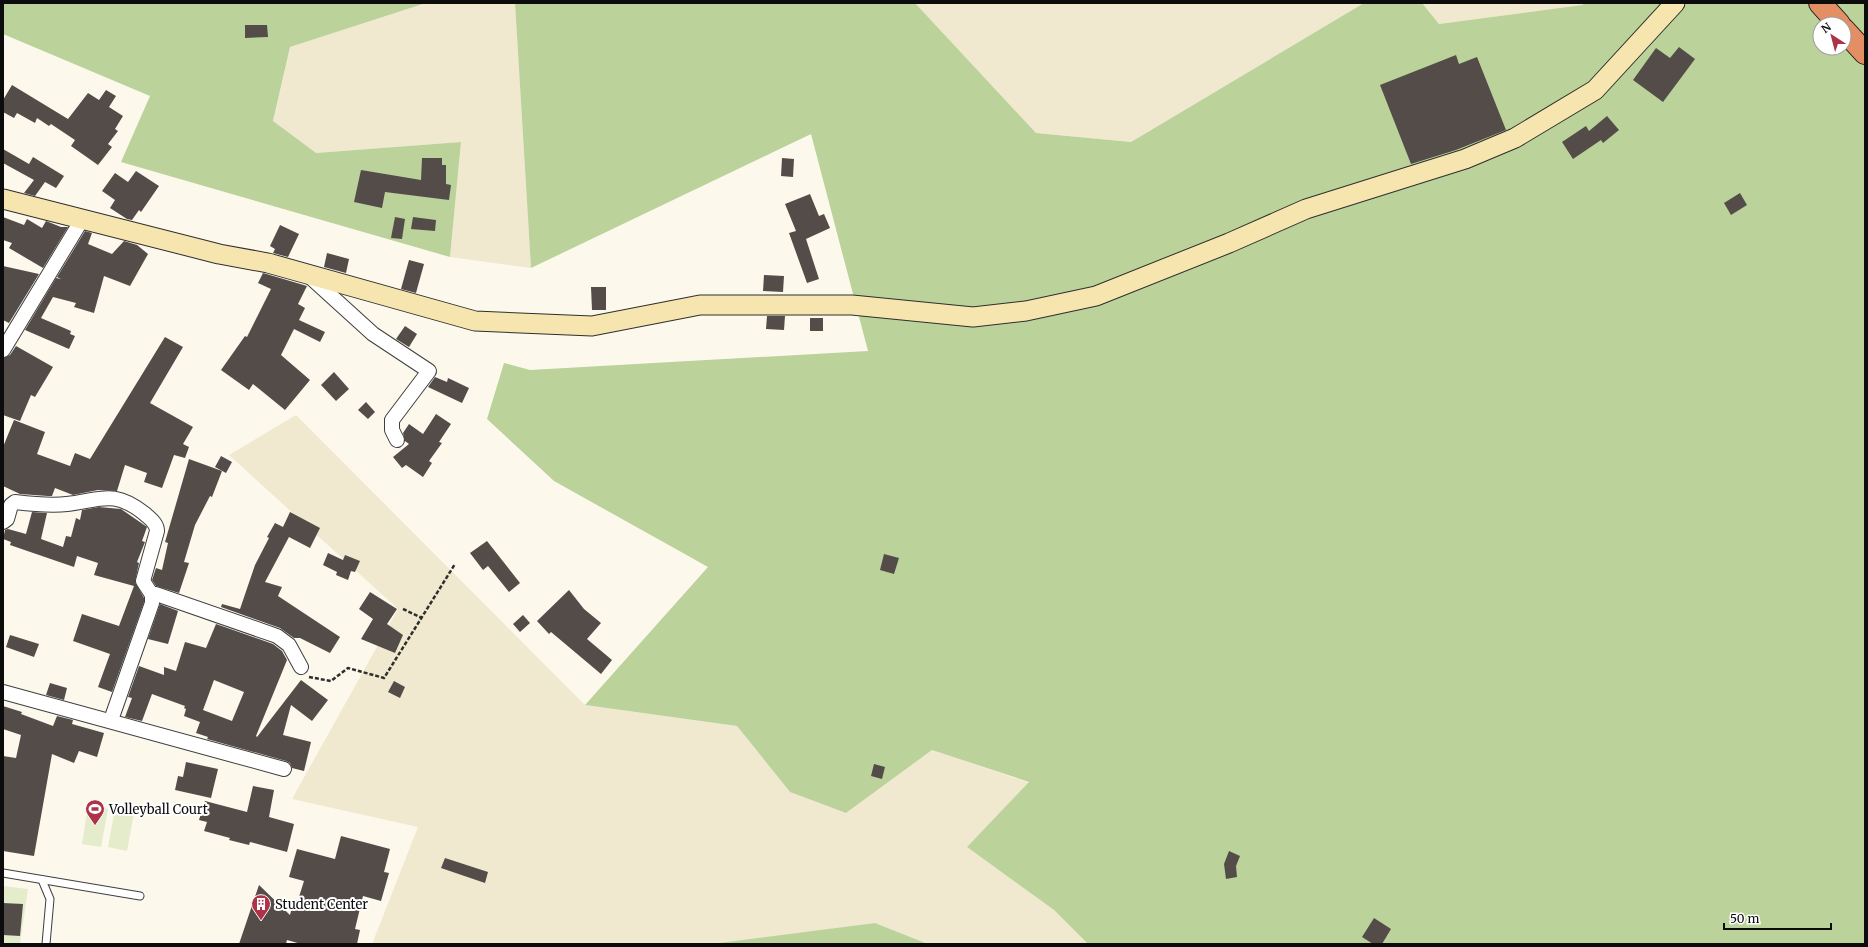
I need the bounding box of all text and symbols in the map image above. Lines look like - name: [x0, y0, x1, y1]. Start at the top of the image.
- north arrow: [1812, 16, 1852, 56]
- text: N: [1818, 20, 1834, 36]
- sports icon: Volleyball Court: [84, 798, 106, 826]
- place label: Volleyball Court: [108, 801, 208, 818]
- building icon: Student Center: [250, 893, 272, 921]
- place label: Student Center: [275, 896, 368, 913]
- scale bar: [1724, 905, 1831, 931]
- text: 50 m: [1730, 911, 1759, 926]

